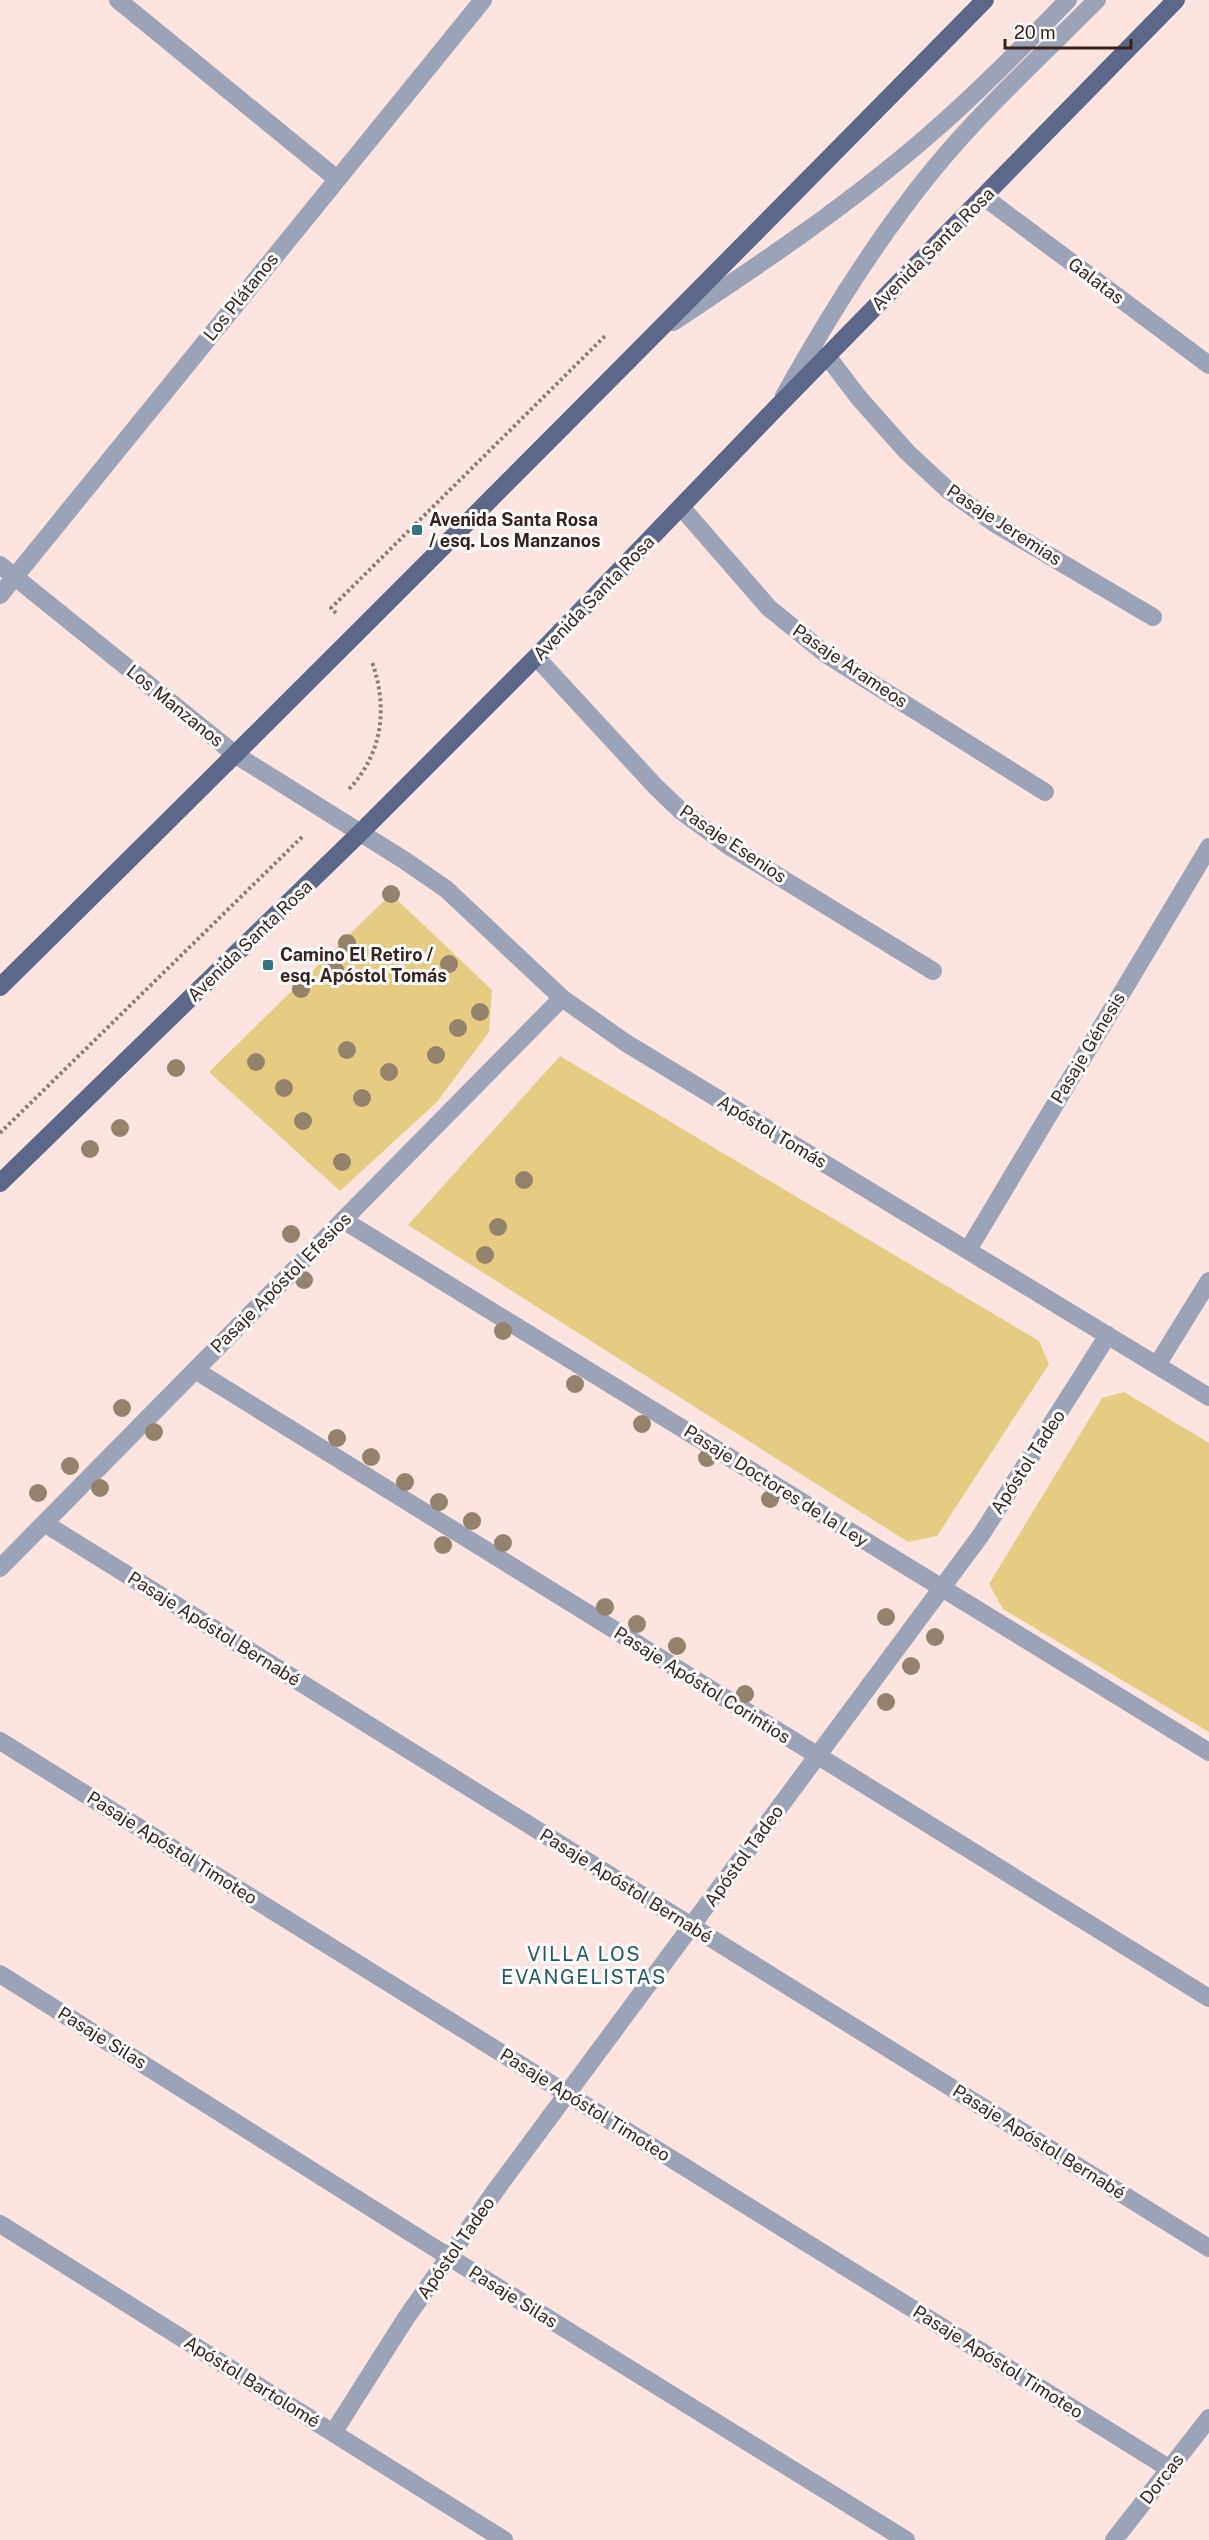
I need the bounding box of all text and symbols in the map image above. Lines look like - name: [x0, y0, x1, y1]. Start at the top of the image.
- scale bar: [1005, 12, 1131, 50]
- text: 20 m: [1014, 22, 1056, 43]
- street label: Avenida Santa Rosa: [867, 183, 998, 314]
- street label: Los Plátanos: [199, 249, 282, 345]
- street label: Galatas: [1064, 253, 1128, 308]
- street label: Pasaje Jeremías: [943, 480, 1066, 569]
- place label: Avenida Santa Rosa / esq. Los Manzanos: [429, 509, 601, 551]
- marker: Avenida Santa Rosa / esq. Los Manzanos: [410, 523, 424, 537]
- street label: Avenida Santa Rosa: [529, 531, 659, 664]
- street label: Pasaje Arameos: [789, 619, 912, 712]
- street label: Los Manzanos: [123, 660, 228, 751]
- street label: Pasaje Esenios: [676, 800, 790, 887]
- street label: Avenida Santa Rosa: [183, 876, 316, 1006]
- place label: Camino El Retiro / esq. Apóstol Tomás: [280, 944, 447, 986]
- marker: Camino El Retiro / esq. Apóstol Tomás: [261, 958, 275, 972]
- street label: Pasaje Génesis: [1046, 988, 1129, 1107]
- street label: Apóstol Tomás: [714, 1091, 831, 1172]
- street label: Pasaje Apóstol Efesios: [206, 1208, 355, 1357]
- street label: Apóstol Tadeo: [986, 1406, 1069, 1518]
- street label: Pasaje Doctores de la Ley: [680, 1420, 873, 1551]
- street label: Pasaje Apóstol Bernabé: [124, 1567, 304, 1690]
- street label: Pasaje Apóstol Corintios: [610, 1622, 794, 1747]
- street label: Pasaje Apóstol Timoteo: [83, 1787, 261, 1909]
- street label: Apóstol Tadeo: [700, 1801, 787, 1910]
- street label: Pasaje Apóstol Bernabé: [536, 1824, 716, 1947]
- district label: VILLA LOS EVANGELISTAS: [501, 1942, 667, 1989]
- street label: Pasaje Silas: [54, 2002, 150, 2073]
- street label: Pasaje Apóstol Timoteo: [496, 2044, 674, 2166]
- street label: Pasaje Apóstol Bernabé: [949, 2080, 1129, 2203]
- street label: Apóstol Tadeo: [413, 2193, 499, 2303]
- street label: Pasaje Silas: [465, 2261, 561, 2332]
- street label: Pasaje Apóstol Timoteo: [909, 2301, 1087, 2423]
- street label: Apóstol Bartolomé: [181, 2331, 324, 2432]
- street label: Dorcas: [1135, 2449, 1188, 2508]

